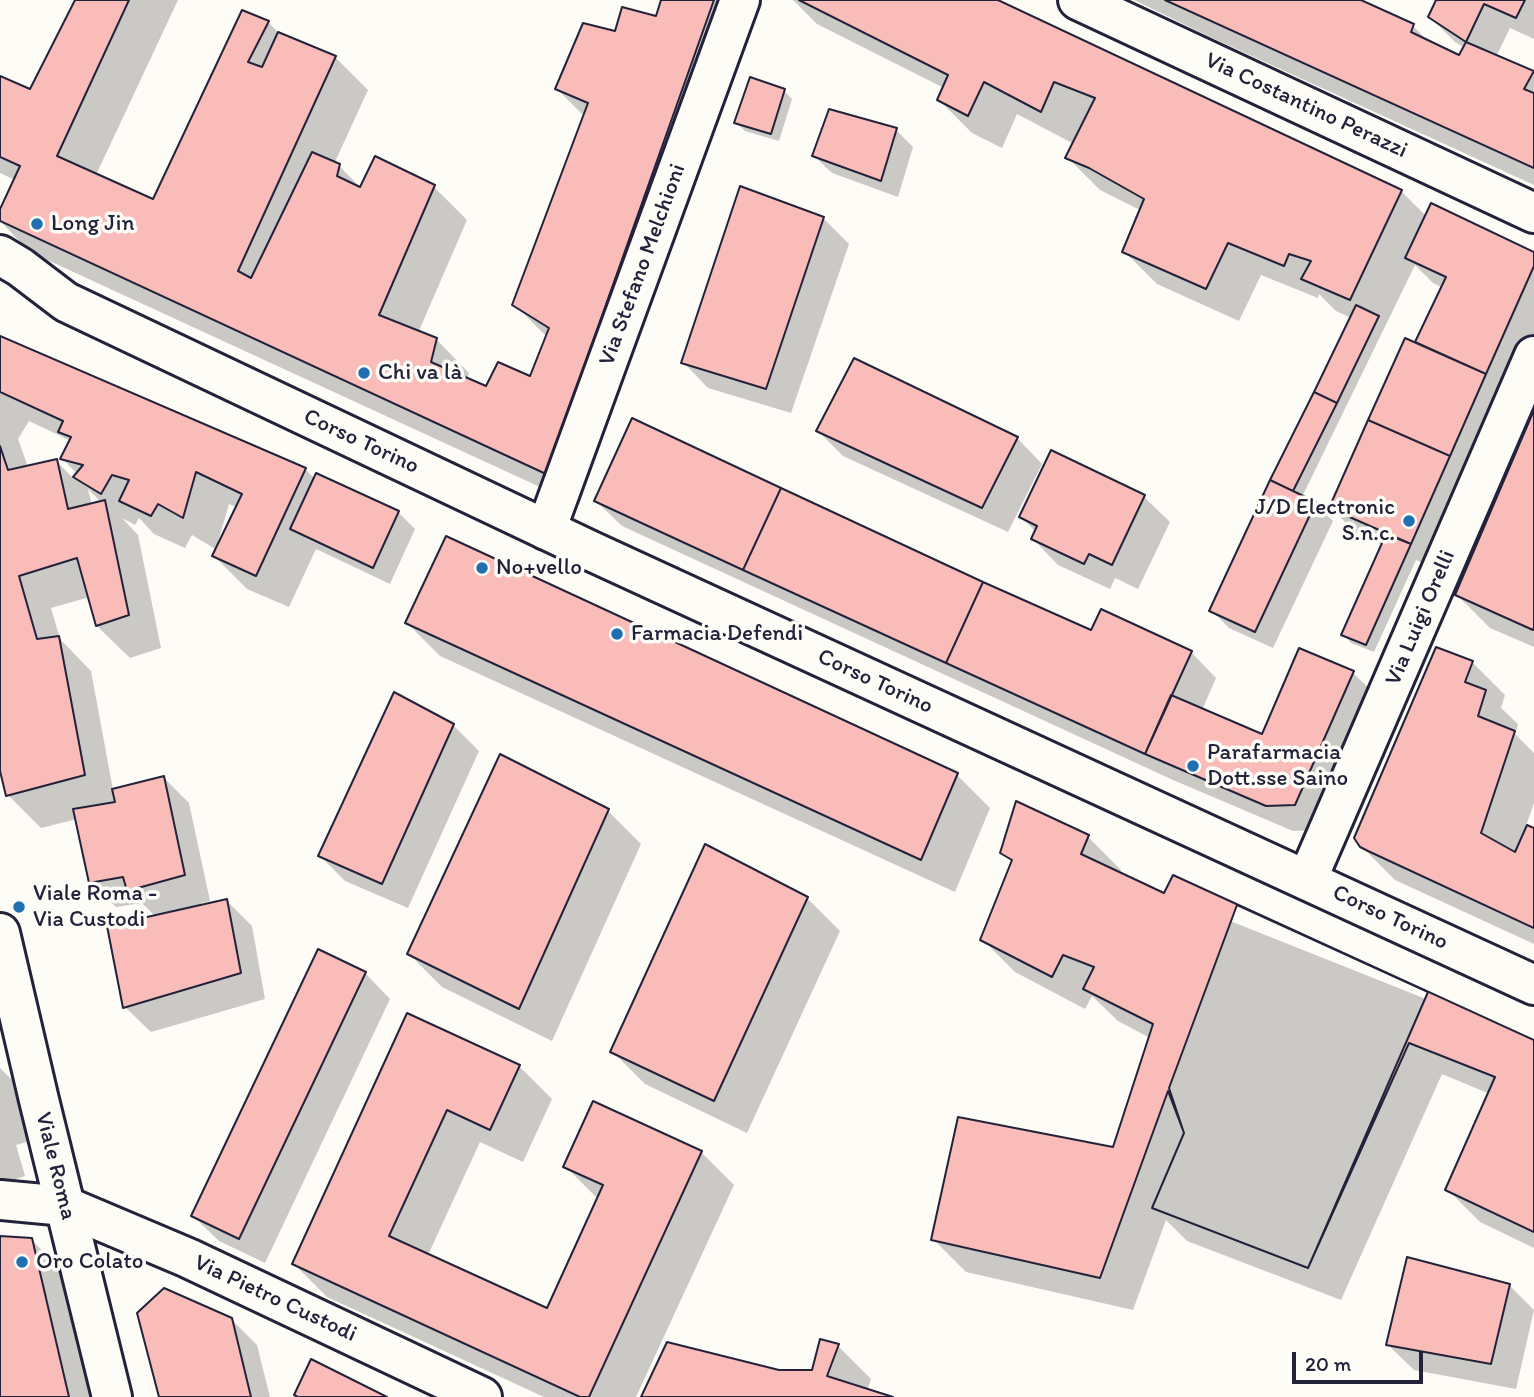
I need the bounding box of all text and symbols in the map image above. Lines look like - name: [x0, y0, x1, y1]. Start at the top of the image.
- street label: Via Costantino Perazzi: [1200, 47, 1412, 165]
- street label: Via Stefano Melchioni: [594, 160, 692, 370]
- place label: Long Jin: [51, 210, 134, 238]
- marker: Long Jin: [29, 216, 45, 232]
- place label: Chi va là: [378, 359, 462, 387]
- marker: Chi va là: [356, 365, 372, 381]
- street label: Corso Torino: [299, 403, 423, 481]
- place label: J/D Electronic S.n.c.: [1255, 494, 1395, 548]
- marker: J/D Electronic S.n.c.: [1401, 513, 1417, 529]
- street label: Via Luigi Orelli: [1380, 546, 1462, 690]
- place label: No+vello: [496, 554, 582, 582]
- marker: No+vello: [474, 560, 490, 576]
- place label: Farmacia Defendi: [631, 620, 803, 648]
- marker: Farmacia Defendi: [609, 626, 625, 642]
- street label: Corso Torino: [813, 643, 937, 721]
- place label: Parafarmacia Dott.sse Saino: [1207, 739, 1348, 793]
- marker: Parafarmacia Dott.sse Saino: [1185, 758, 1201, 774]
- street label: Corso Torino: [1328, 879, 1452, 957]
- place label: Viale Roma - Via Custodi: [33, 880, 157, 934]
- marker: Viale Roma - Via Custodi: [11, 899, 27, 915]
- street label: Viale Roma: [28, 1109, 82, 1223]
- place label: Oro Colato: [36, 1248, 143, 1276]
- street label: Via Pietro Custodi: [189, 1249, 361, 1349]
- marker: Oro Colato: [14, 1254, 30, 1270]
- scale bar: [1296, 1338, 1427, 1382]
- text: 20 m: [1305, 1351, 1351, 1376]

